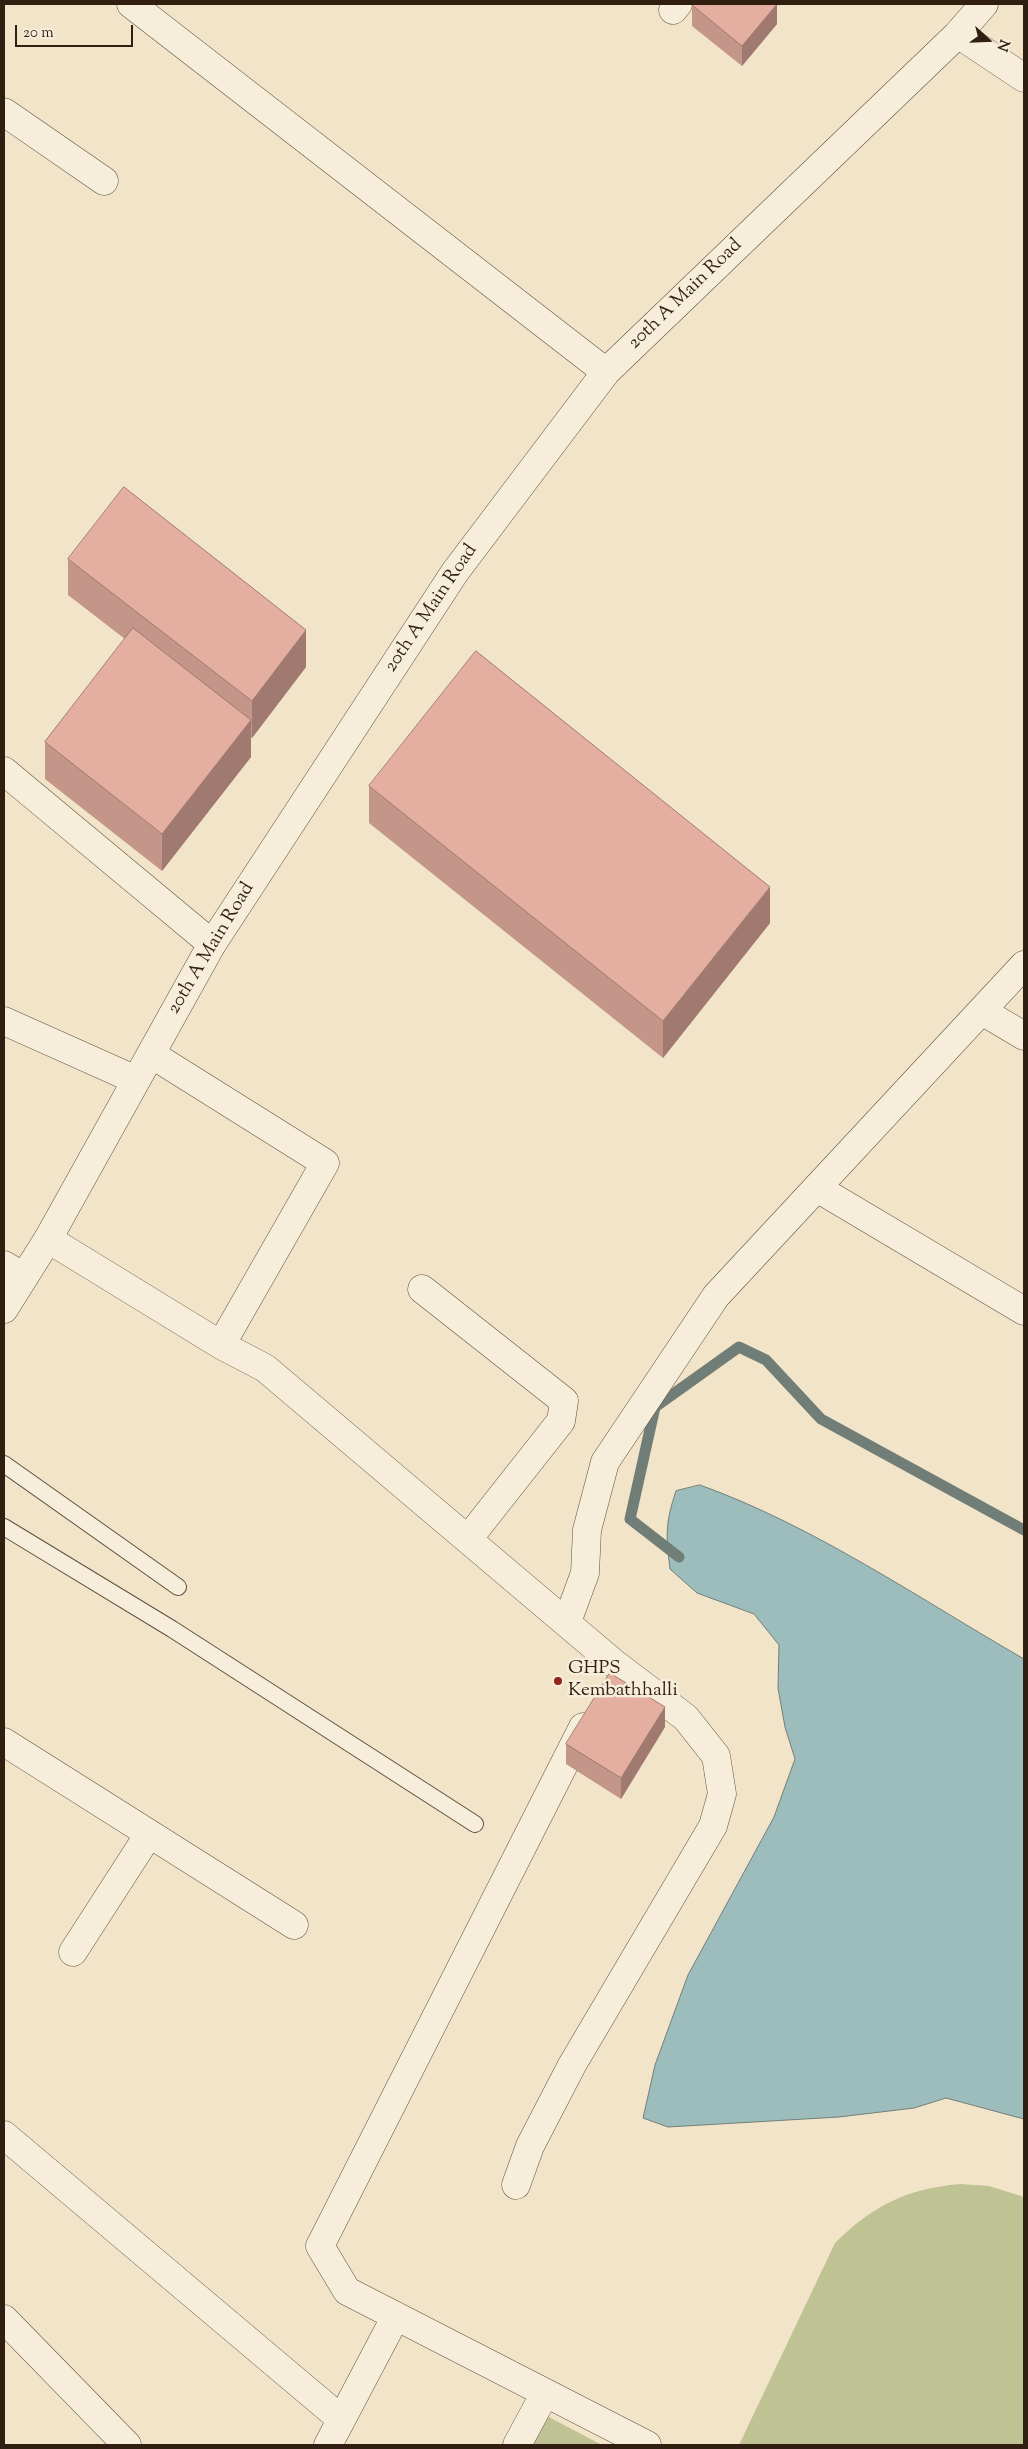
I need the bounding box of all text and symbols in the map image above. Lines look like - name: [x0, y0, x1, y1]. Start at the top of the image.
- scale bar: [18, 15, 135, 47]
- north arrow: [963, 15, 1013, 65]
- text: 20 m: [23, 23, 54, 44]
- text: N: [991, 36, 1013, 54]
- street label: 20th A Main Road: [624, 235, 748, 355]
- street label: 20th A Main Road: [381, 541, 483, 677]
- street label: 20th A Main Road: [164, 879, 260, 1019]
- place label: GHPS Kembathhalli: [568, 1659, 678, 1703]
- marker: GHPS Kembathhalli: [552, 1675, 564, 1687]

